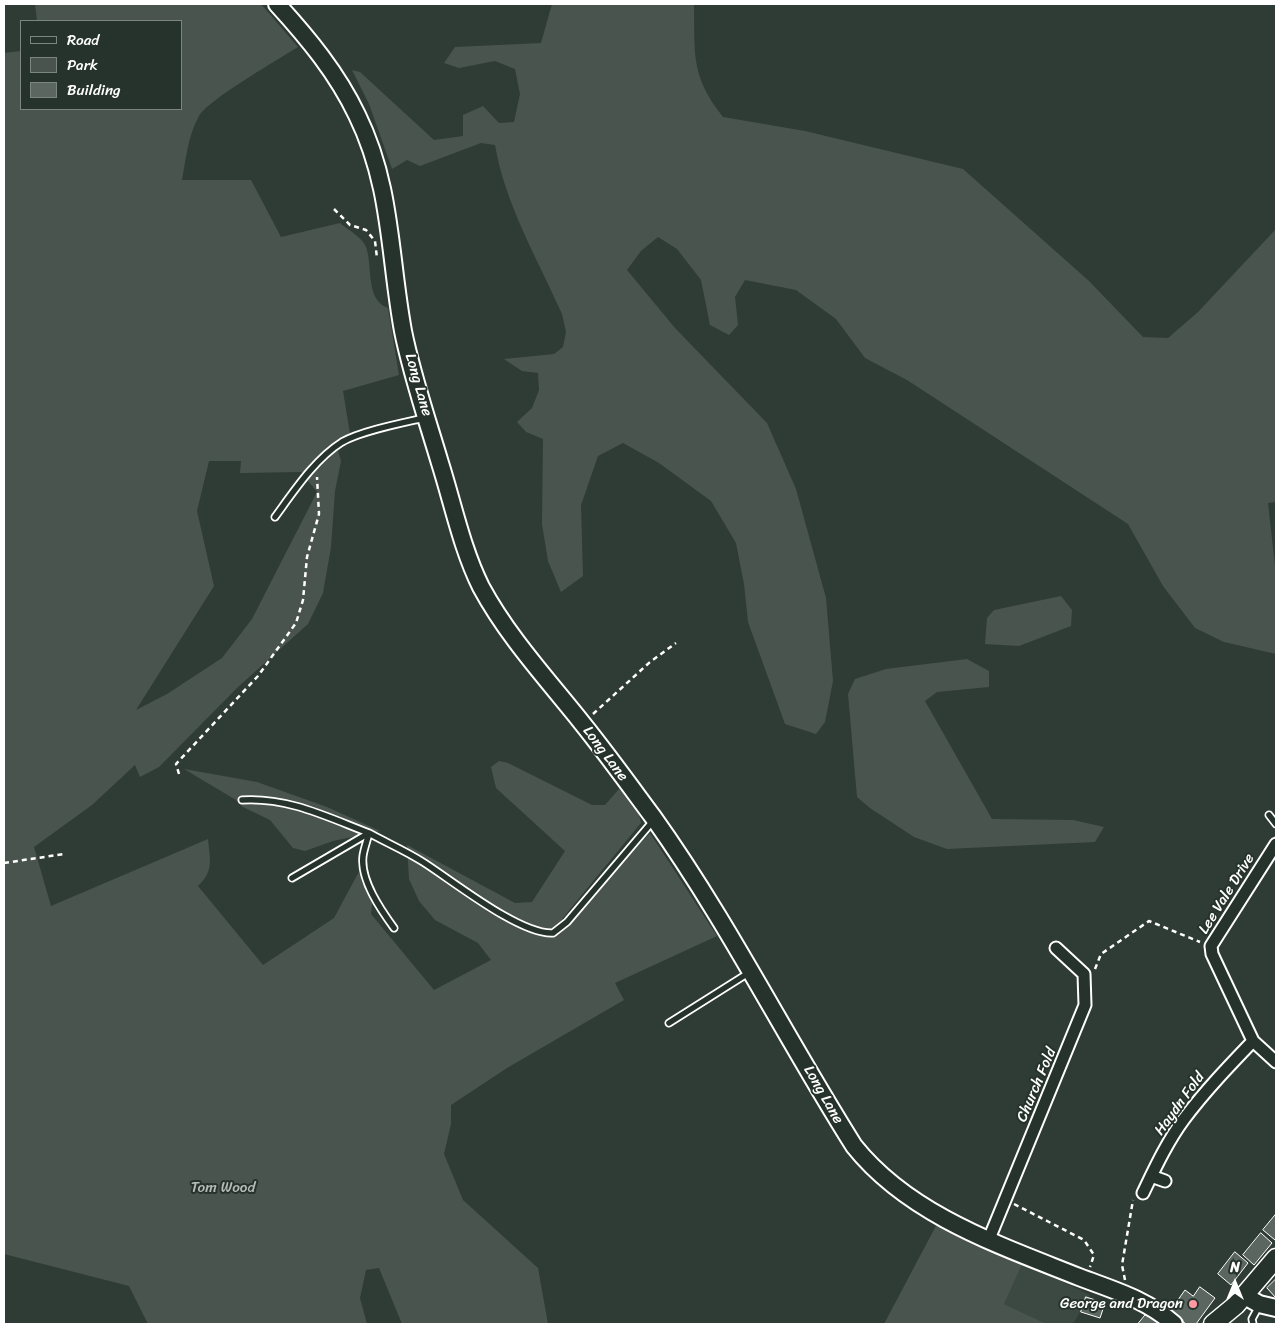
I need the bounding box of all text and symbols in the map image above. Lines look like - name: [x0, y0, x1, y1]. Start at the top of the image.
- legend: [20, 20, 182, 110]
- text: Road: [67, 27, 99, 53]
- text: Park: [67, 52, 98, 78]
- text: Building: [67, 77, 121, 103]
- street label: Long Lane: [400, 352, 436, 418]
- street label: Long Lane: [578, 723, 632, 785]
- street label: Lee Vale Drive: [1195, 850, 1259, 938]
- street label: Church Fold: [1013, 1045, 1061, 1125]
- street label: Long Lane: [799, 1063, 847, 1127]
- street label: Haydn Fold: [1151, 1069, 1209, 1139]
- park label: Tom Wood: [191, 1179, 255, 1197]
- text: N: [1230, 1255, 1240, 1280]
- north arrow: [1210, 1258, 1260, 1308]
- place label: George and Dragon: [1060, 1295, 1183, 1313]
- marker: George and Dragon: [1187, 1298, 1199, 1310]

